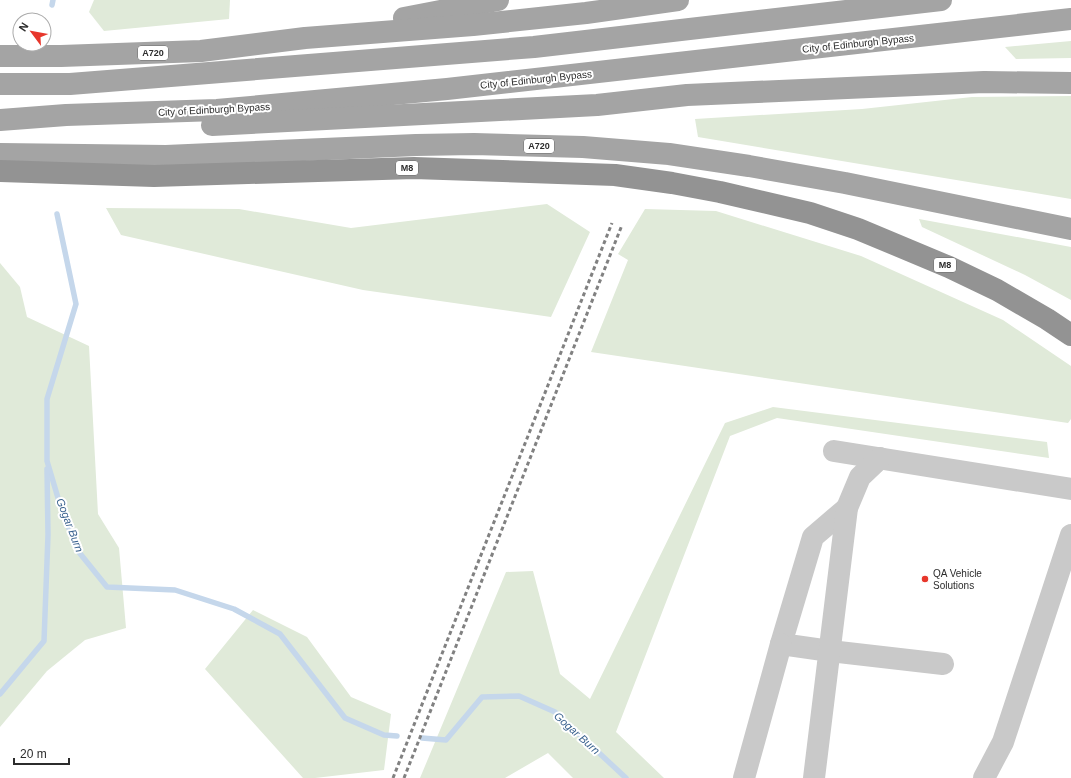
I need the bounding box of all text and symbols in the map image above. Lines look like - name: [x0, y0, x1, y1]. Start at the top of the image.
- north arrow: [12, 12, 52, 52]
- text: N: [16, 20, 31, 33]
- street label: City of Edinburgh Bypass: [802, 32, 914, 55]
- road number: A720: [138, 46, 168, 60]
- street label: City of Edinburgh Bypass: [480, 68, 592, 91]
- street label: City of Edinburgh Bypass: [158, 101, 270, 118]
- road number: A720: [524, 139, 554, 153]
- road number: M8: [396, 161, 418, 175]
- road number: M8: [934, 258, 956, 272]
- water label: Gogar Burn: [54, 496, 86, 554]
- place label: QA Vehicle Solutions: [933, 568, 982, 591]
- marker: QA Vehicle Solutions: [920, 574, 930, 584]
- water label: Gogar Burn: [552, 710, 602, 756]
- scale bar: [14, 740, 69, 766]
- text: 20 m: [20, 747, 47, 761]

